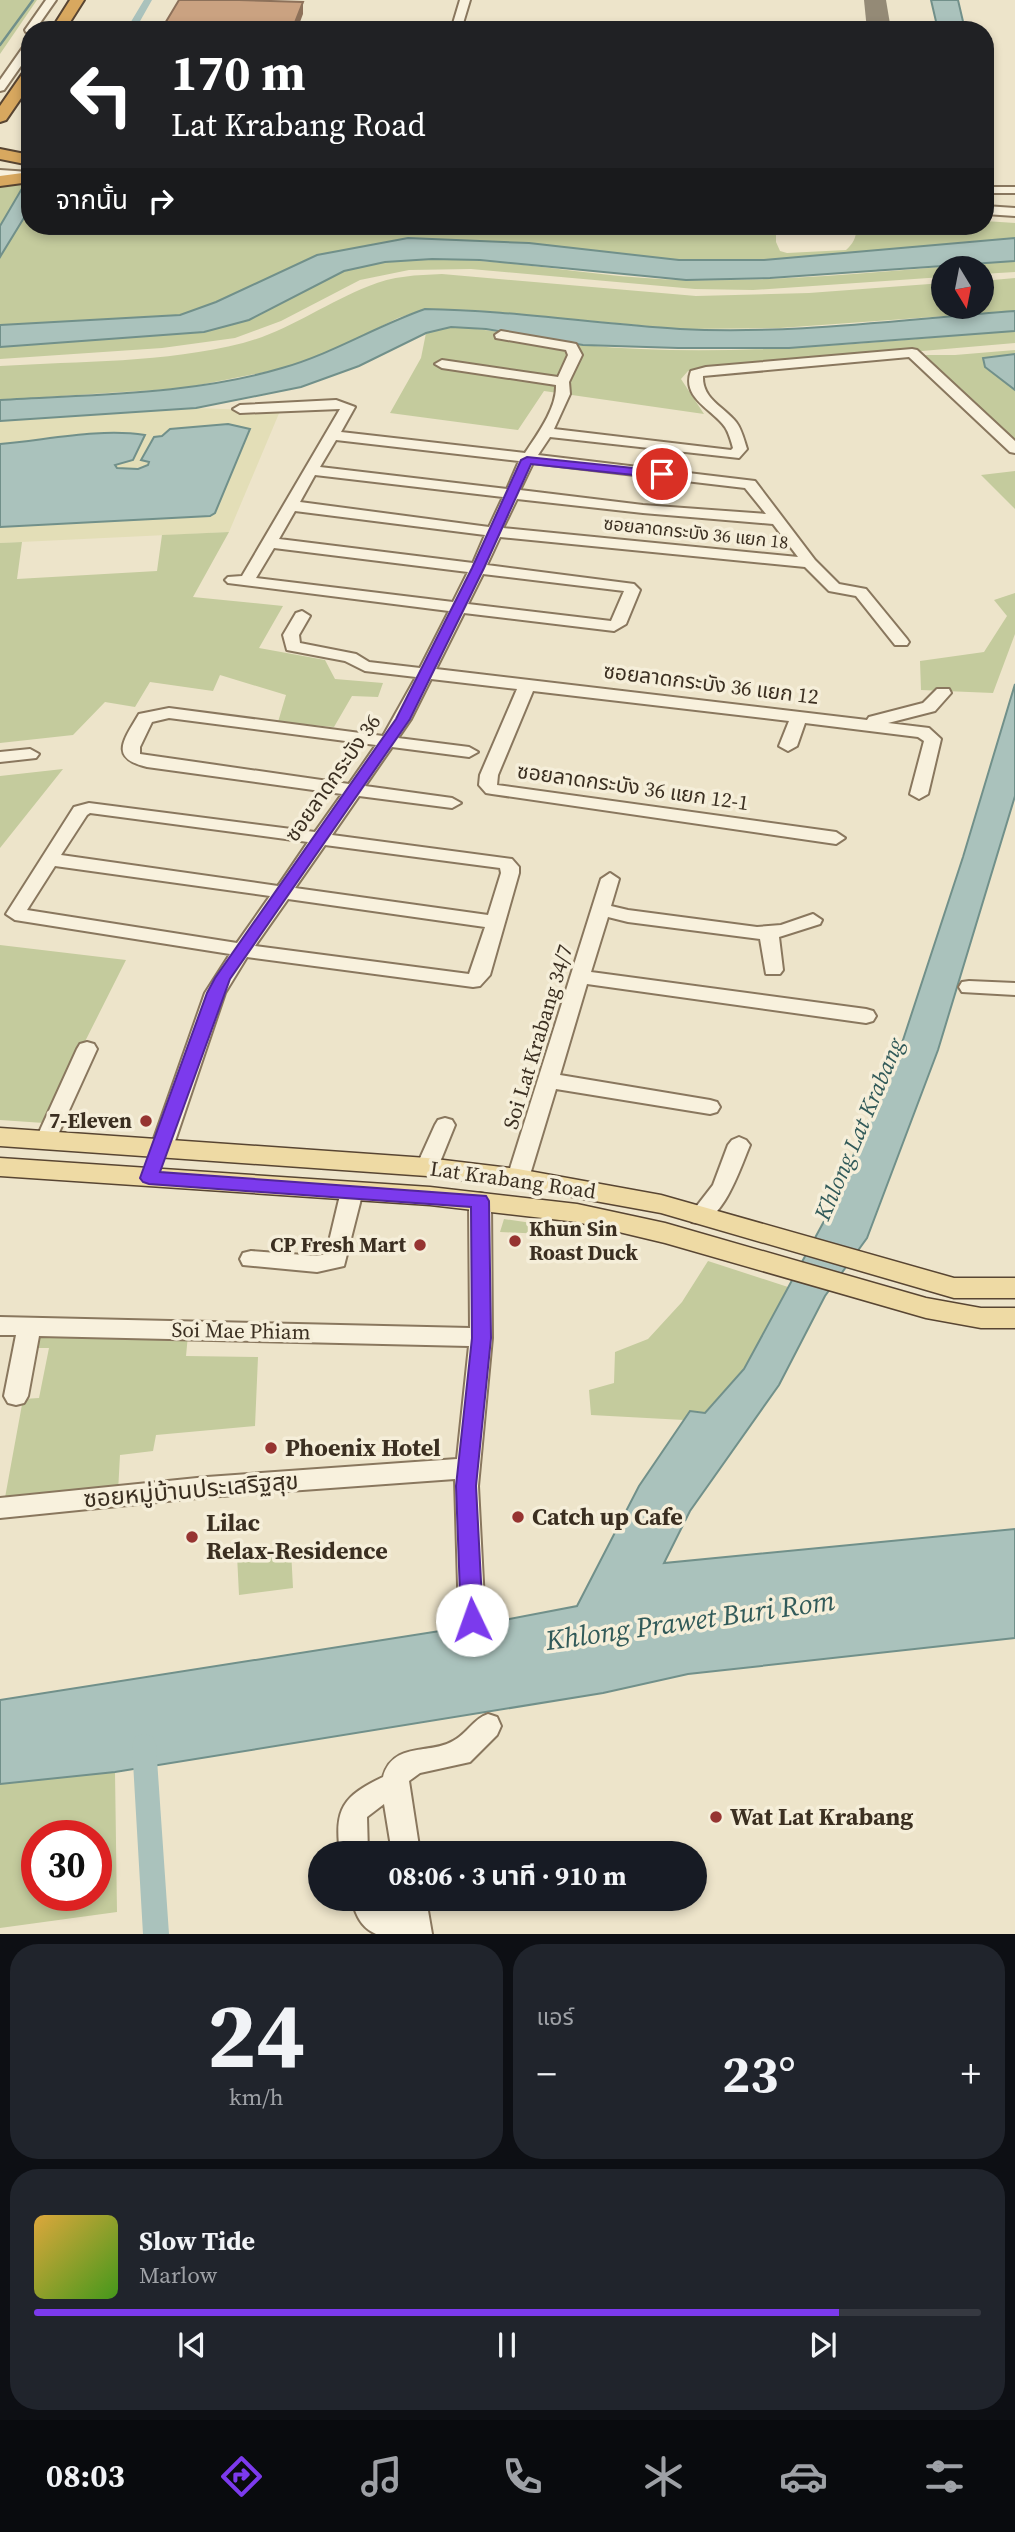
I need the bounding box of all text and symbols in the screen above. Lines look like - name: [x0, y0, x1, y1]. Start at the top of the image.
- text: 170 m: [171, 39, 306, 106]
- icon: left: [56, 49, 147, 140]
- text: Lat Krabang Road: [171, 103, 426, 147]
- text: จากนั้น: [56, 182, 128, 218]
- icon: right: [142, 182, 180, 220]
- north arrow: [931, 256, 994, 318]
- map controls: [931, 256, 994, 319]
- pin: [632, 444, 692, 504]
- icon: arrive: [643, 455, 681, 493]
- street label: ซอยลาดกระบัง 36 แยก 18: [602, 510, 790, 555]
- street label: ซอยลาดกระบัง 36 แยก 12: [602, 656, 820, 711]
- street label: ซอยลาดกระบัง 36: [278, 708, 387, 847]
- street label: ซอยลาดกระบัง 36 แยก 12-1: [515, 756, 751, 817]
- street label: Soi Lat Krabang 34/7: [496, 941, 579, 1133]
- water label: Khlong Lat Krabang: [806, 1032, 912, 1226]
- place label: 7-Eleven: [49, 1106, 132, 1135]
- marker: 7-Eleven: [138, 1113, 154, 1129]
- street label: Lat Krabang Road: [428, 1154, 598, 1206]
- place label: Khun Sin Roast Duck: [529, 1214, 638, 1267]
- place label: CP Fresh Mart: [270, 1230, 406, 1259]
- marker: Khun Sin Roast Duck: [507, 1233, 523, 1249]
- marker: CP Fresh Mart: [412, 1237, 428, 1253]
- street label: Soi Mae Phiam: [171, 1315, 311, 1346]
- place label: Phoenix Hotel: [285, 1431, 441, 1464]
- marker: Phoenix Hotel: [263, 1440, 279, 1456]
- street label: ซอยหมู่บ้านประเสริฐสุข: [82, 1464, 300, 1515]
- place label: Catch up Cafe: [532, 1500, 683, 1533]
- place label: Lilac Relax-Residence: [206, 1506, 388, 1567]
- marker: Catch up Cafe: [510, 1509, 526, 1525]
- marker: Lilac Relax-Residence: [184, 1529, 200, 1545]
- water label: Khlong Prawet Buri Rom: [542, 1581, 837, 1659]
- position arrow: [435, 1583, 509, 1657]
- place label: Wat Lat Krabang: [730, 1800, 913, 1833]
- marker: Wat Lat Krabang: [708, 1809, 724, 1825]
- speed limit sign: 30: [21, 1820, 112, 1911]
- text: 08:06 · 3 นาที · 910 m: [389, 1858, 626, 1894]
- text: 24: [207, 1973, 306, 2097]
- text: แอร์: [537, 2001, 574, 2033]
- text: 23°: [722, 2038, 795, 2109]
- text: −: [537, 2048, 557, 2100]
- text: +: [961, 2048, 981, 2100]
- text: km/h: [229, 2081, 284, 2113]
- text: Slow Tide: [139, 2223, 255, 2259]
- text: Marlow: [139, 2259, 217, 2291]
- icon: previous: [173, 2326, 211, 2364]
- icon: pause: [488, 2326, 526, 2364]
- icon: next: [804, 2326, 842, 2364]
- icon: directions: [217, 2452, 266, 2501]
- icon: music: [357, 2452, 406, 2501]
- icon: phone: [498, 2452, 547, 2501]
- icon: climate: [639, 2452, 688, 2501]
- icon: car: [779, 2452, 828, 2501]
- icon: filters: [920, 2452, 969, 2501]
- text: 08:03: [46, 2454, 125, 2498]

